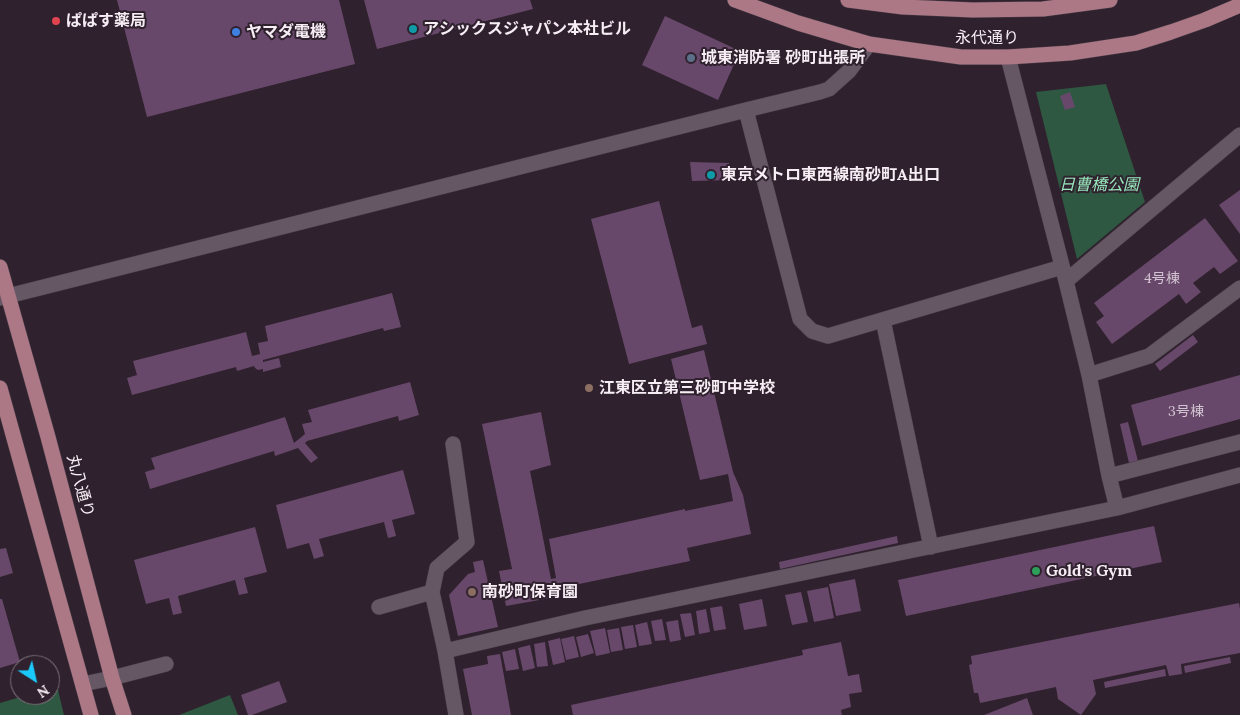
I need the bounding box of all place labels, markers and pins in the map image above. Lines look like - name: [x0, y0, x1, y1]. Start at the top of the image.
- place label: ぱぱす薬局: [66, 11, 146, 31]
- marker: ぱぱす薬局: [50, 15, 62, 27]
- place label: アシックスジャパン本社ビル: [423, 19, 631, 39]
- place label: ヤマダ電機: [246, 22, 326, 42]
- marker: アシックスジャパン本社ビル: [407, 23, 419, 35]
- marker: ヤマダ電機: [230, 26, 242, 38]
- place label: 城東消防署 砂町出張所: [701, 48, 865, 68]
- marker: 城東消防署 砂町出張所: [685, 52, 697, 64]
- place label: 東京メトロ東西線南砂町A出口: [721, 165, 940, 185]
- marker: 東京メトロ東西線南砂町A出口: [705, 169, 717, 181]
- place label: 江東区立第三砂町中学校: [599, 378, 775, 398]
- marker: 江東区立第三砂町中学校: [583, 382, 595, 394]
- place label: Gold's Gym: [1046, 561, 1132, 581]
- marker: Gold's Gym: [1030, 565, 1042, 577]
- place label: 南砂町保育園: [482, 582, 578, 602]
- marker: 南砂町保育園: [466, 586, 478, 598]

